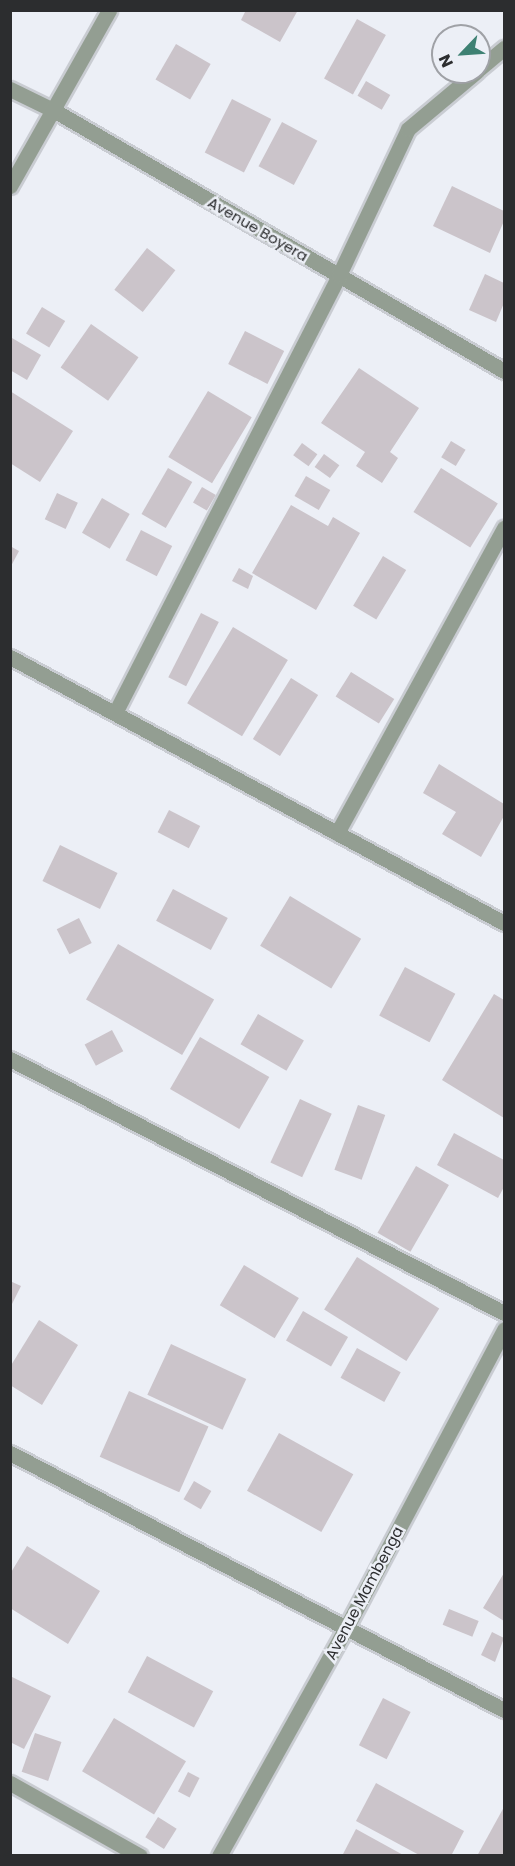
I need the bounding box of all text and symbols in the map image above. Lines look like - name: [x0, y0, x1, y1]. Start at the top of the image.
- north arrow: [431, 24, 491, 84]
- text: N: [433, 51, 459, 71]
- street label: Avenue Boyera: [205, 193, 311, 265]
- street label: Avenue Mambenga: [321, 1523, 407, 1663]

